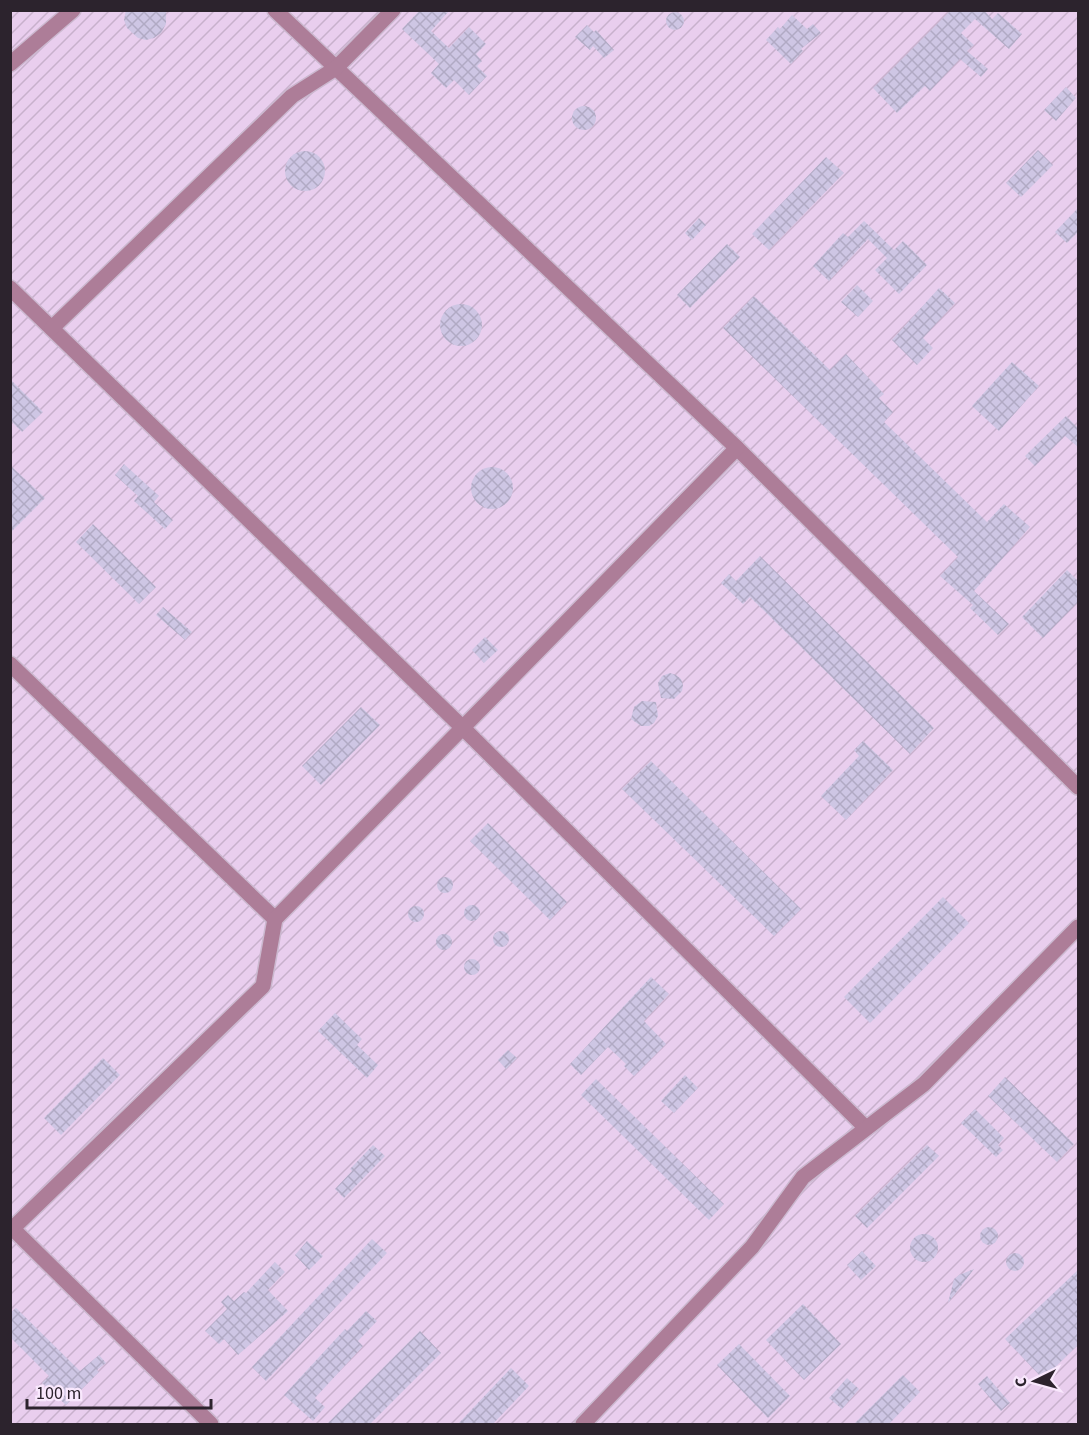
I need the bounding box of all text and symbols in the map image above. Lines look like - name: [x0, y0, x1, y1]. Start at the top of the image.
- north arrow: [1005, 1351, 1065, 1411]
- scale bar: [27, 1372, 212, 1410]
- text: С: [1010, 1377, 1032, 1388]
- text: 100 m: [36, 1381, 81, 1406]

